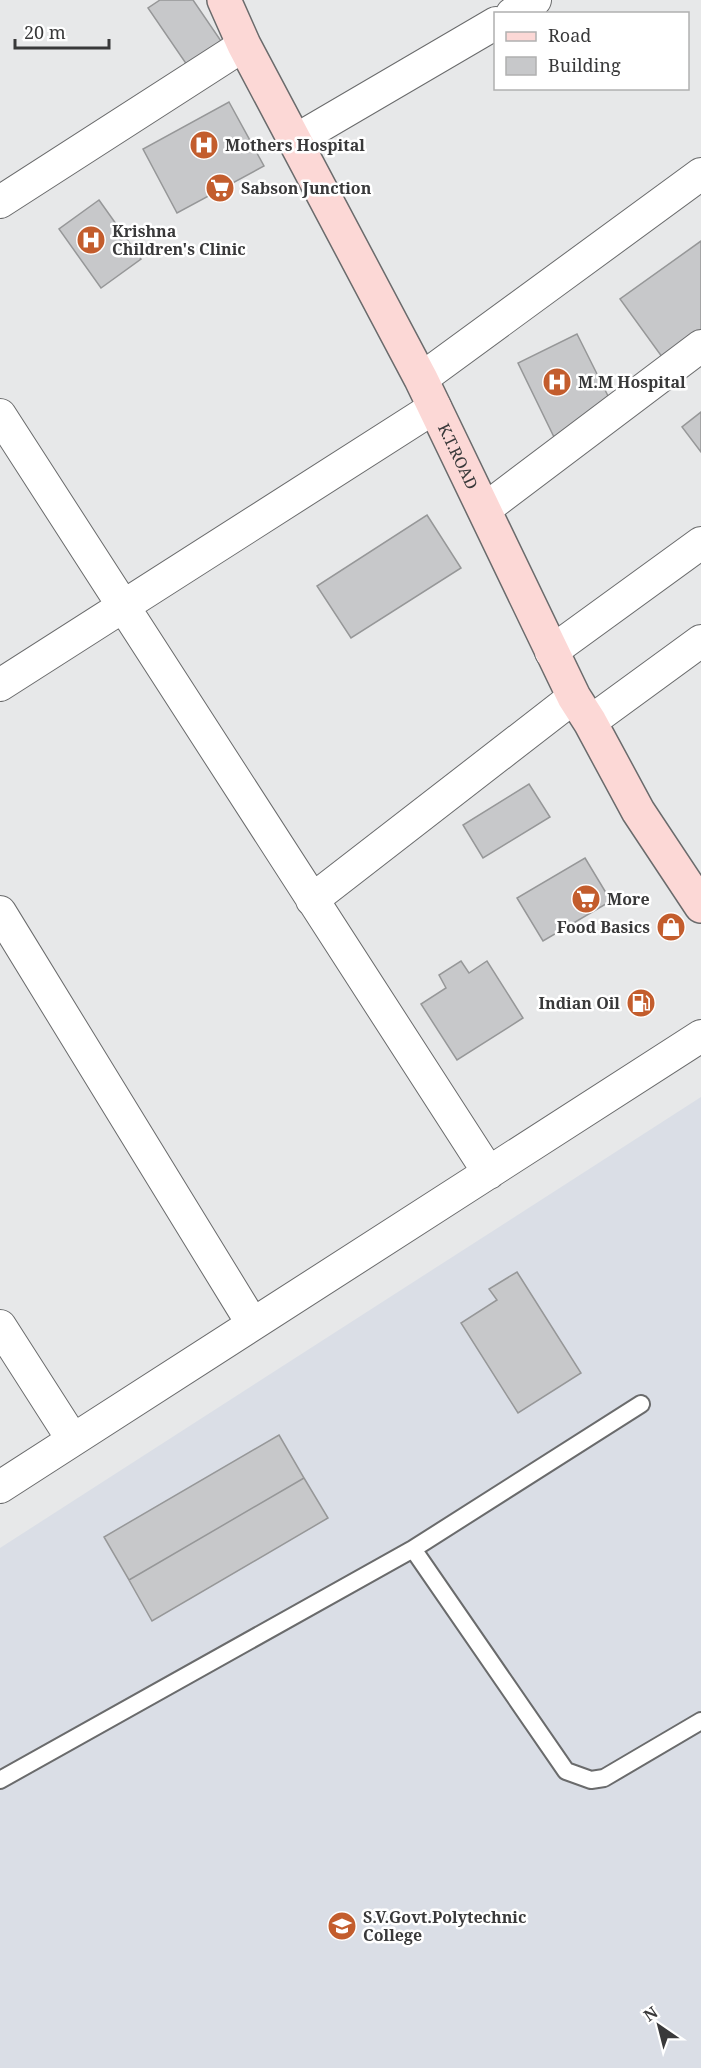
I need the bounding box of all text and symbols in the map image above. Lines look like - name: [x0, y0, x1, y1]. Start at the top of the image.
- scale bar: [15, 12, 110, 50]
- legend: [494, 12, 689, 90]
- text: 20 m: [24, 20, 66, 44]
- text: Road: [548, 23, 591, 47]
- text: Building: [548, 53, 621, 77]
- hospital icon: Mothers Hospital: [188, 129, 220, 161]
- place label: Mothers Hospital: [225, 134, 365, 156]
- supermarket icon: Sabson Junction: [204, 172, 236, 204]
- place label: Sabson Junction: [241, 177, 372, 199]
- place label: Krishna Children's Clinic: [112, 220, 246, 260]
- hospital icon: Krishna Children's Clinic: [75, 224, 107, 256]
- hospital icon: M.M Hospital: [541, 366, 573, 398]
- place label: M.M Hospital: [578, 371, 686, 393]
- street label: K.T.ROAD: [433, 420, 483, 493]
- supermarket icon: More: [570, 883, 602, 915]
- place label: More: [607, 888, 650, 910]
- shop icon: Food Basics: [655, 911, 687, 943]
- place label: Food Basics: [557, 916, 650, 938]
- fuel station icon: Indian Oil: [625, 987, 657, 1019]
- place label: Indian Oil: [539, 992, 620, 1014]
- place label: S.V.Govt.Polytechnic College: [363, 1906, 526, 1946]
- school or university icon: S.V.Govt.Polytechnic College: [326, 1910, 358, 1942]
- north arrow: [629, 1996, 689, 2056]
- text: N: [639, 2001, 662, 2026]

